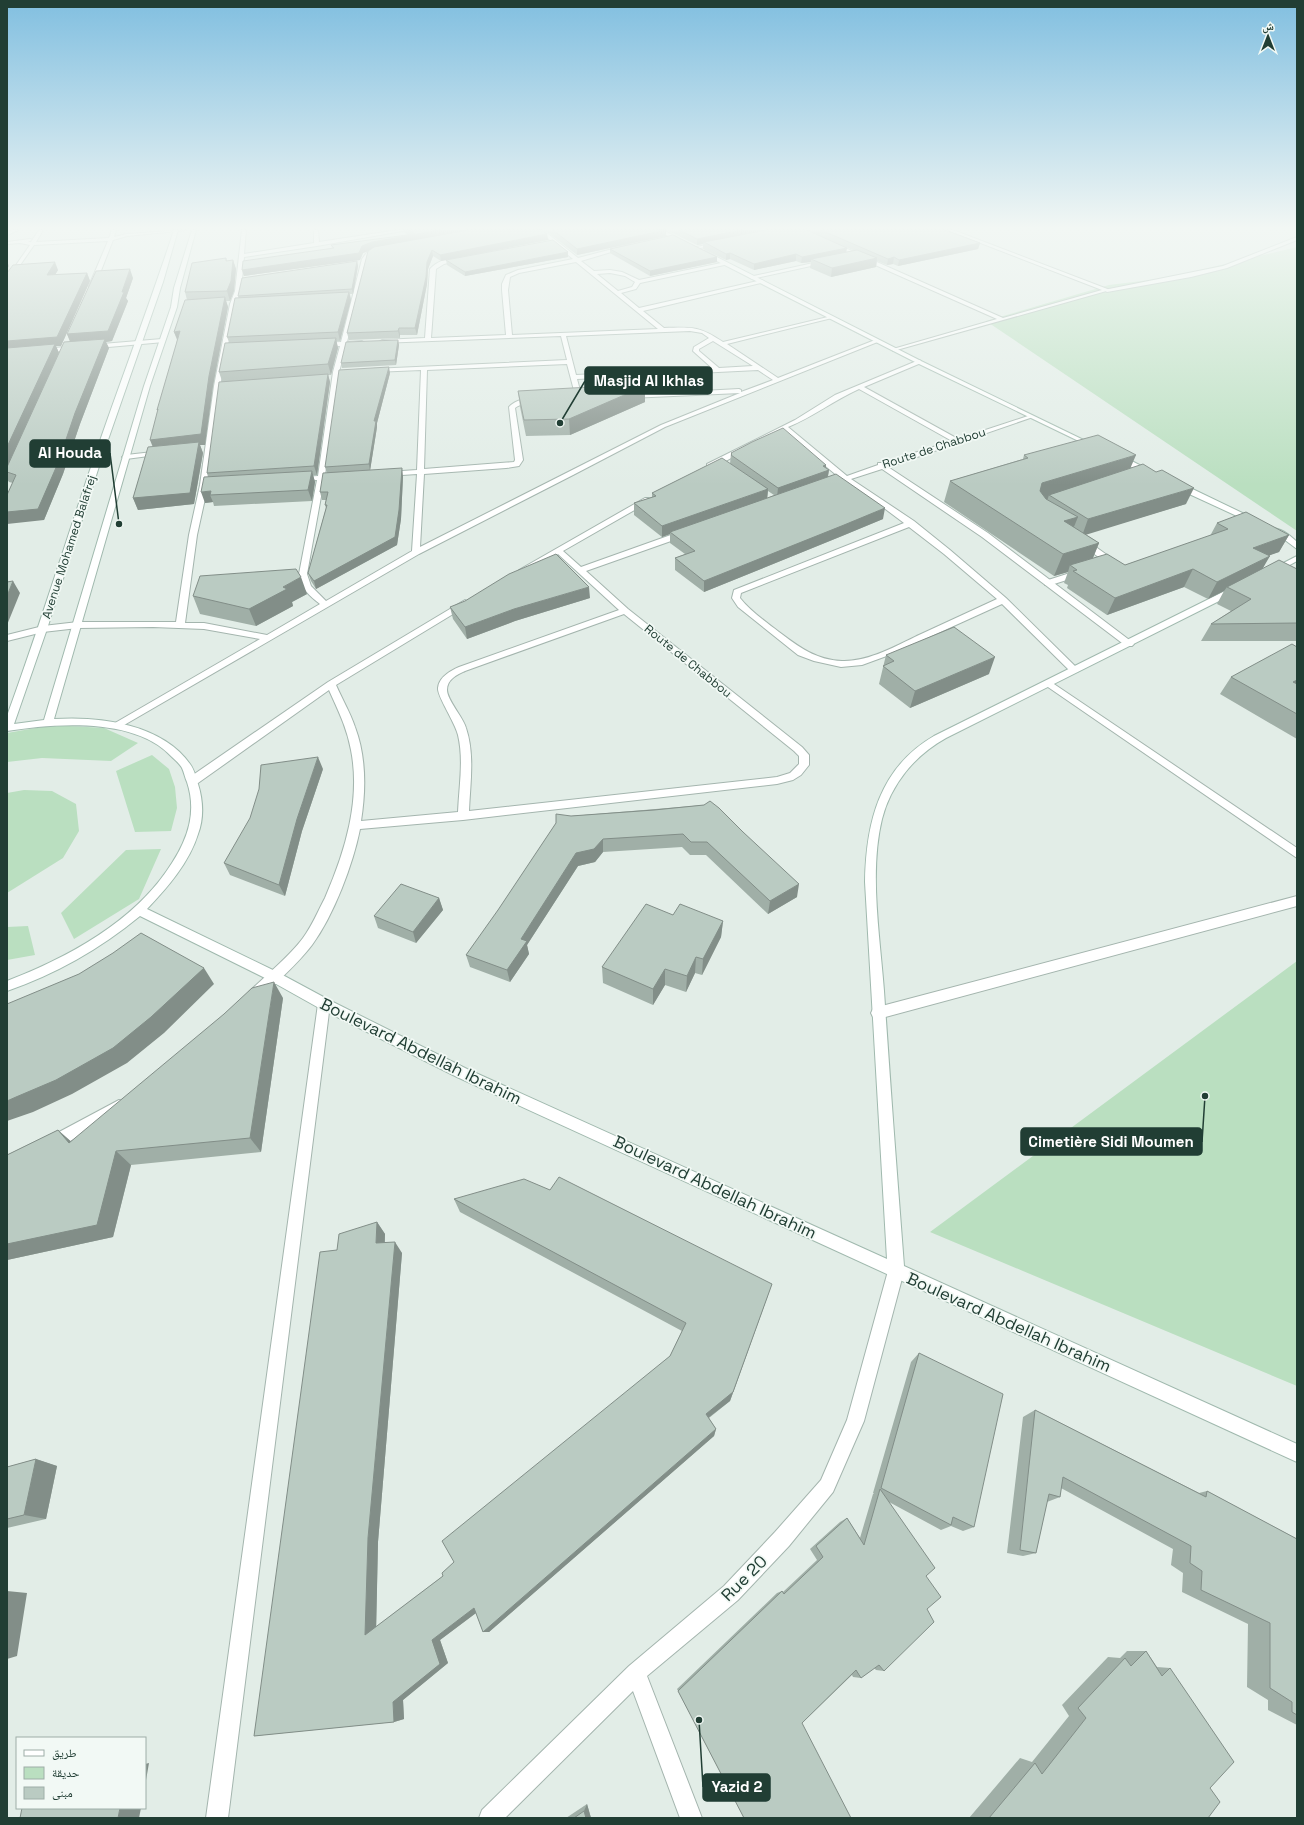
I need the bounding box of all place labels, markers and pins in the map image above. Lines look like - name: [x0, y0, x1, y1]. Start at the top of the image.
- callout: Masjid Al Ikhlas: [585, 367, 712, 394]
- callout: Al Houda: [30, 440, 110, 467]
- callout: Cimetière Sidi Moumen: [1021, 1128, 1202, 1155]
- callout: Yazid 2: [703, 1774, 770, 1801]

